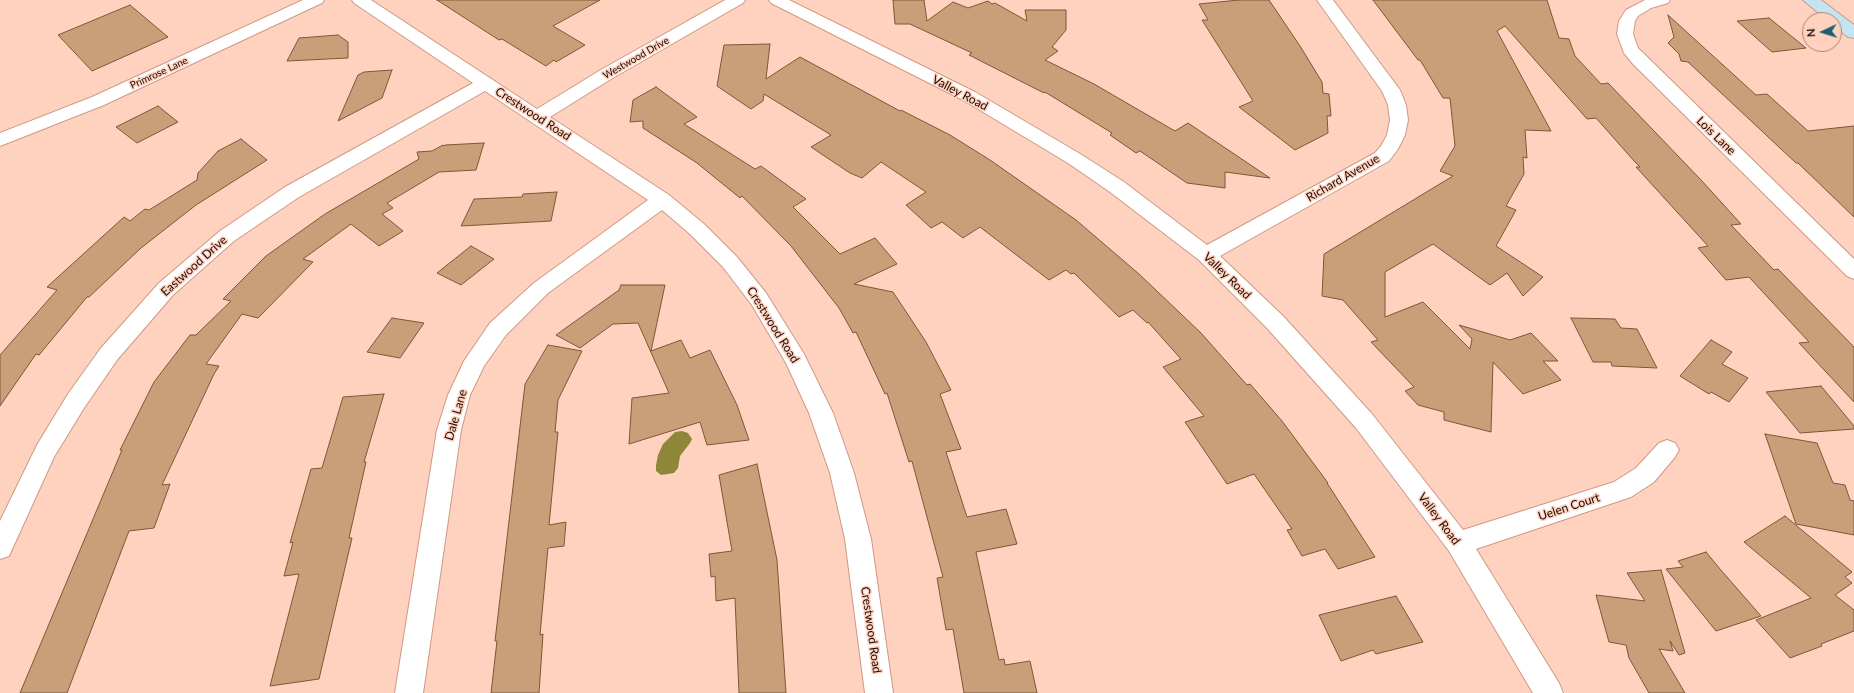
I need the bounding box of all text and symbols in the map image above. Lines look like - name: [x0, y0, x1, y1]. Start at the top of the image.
- north arrow: [1802, 12, 1842, 52]
- text: N: [1804, 28, 1817, 37]
- street label: Westwood Drive: [601, 34, 671, 82]
- street label: Primrose Lane: [128, 54, 190, 92]
- street label: Valley Road: [930, 72, 990, 114]
- street label: Crestwood Road: [492, 84, 574, 144]
- street label: Lois Lane: [1693, 114, 1739, 158]
- street label: Richard Avenue: [1304, 151, 1382, 205]
- street label: Eastwood Drive: [158, 233, 230, 299]
- street label: Valley Road: [1200, 250, 1254, 302]
- street label: Crestwood Road: [744, 284, 802, 366]
- street label: Dale Lane: [442, 388, 470, 442]
- street label: Valley Road: [1415, 490, 1463, 548]
- street label: Uelen Court: [1536, 490, 1602, 524]
- street label: Crestwood Road: [858, 586, 884, 674]

